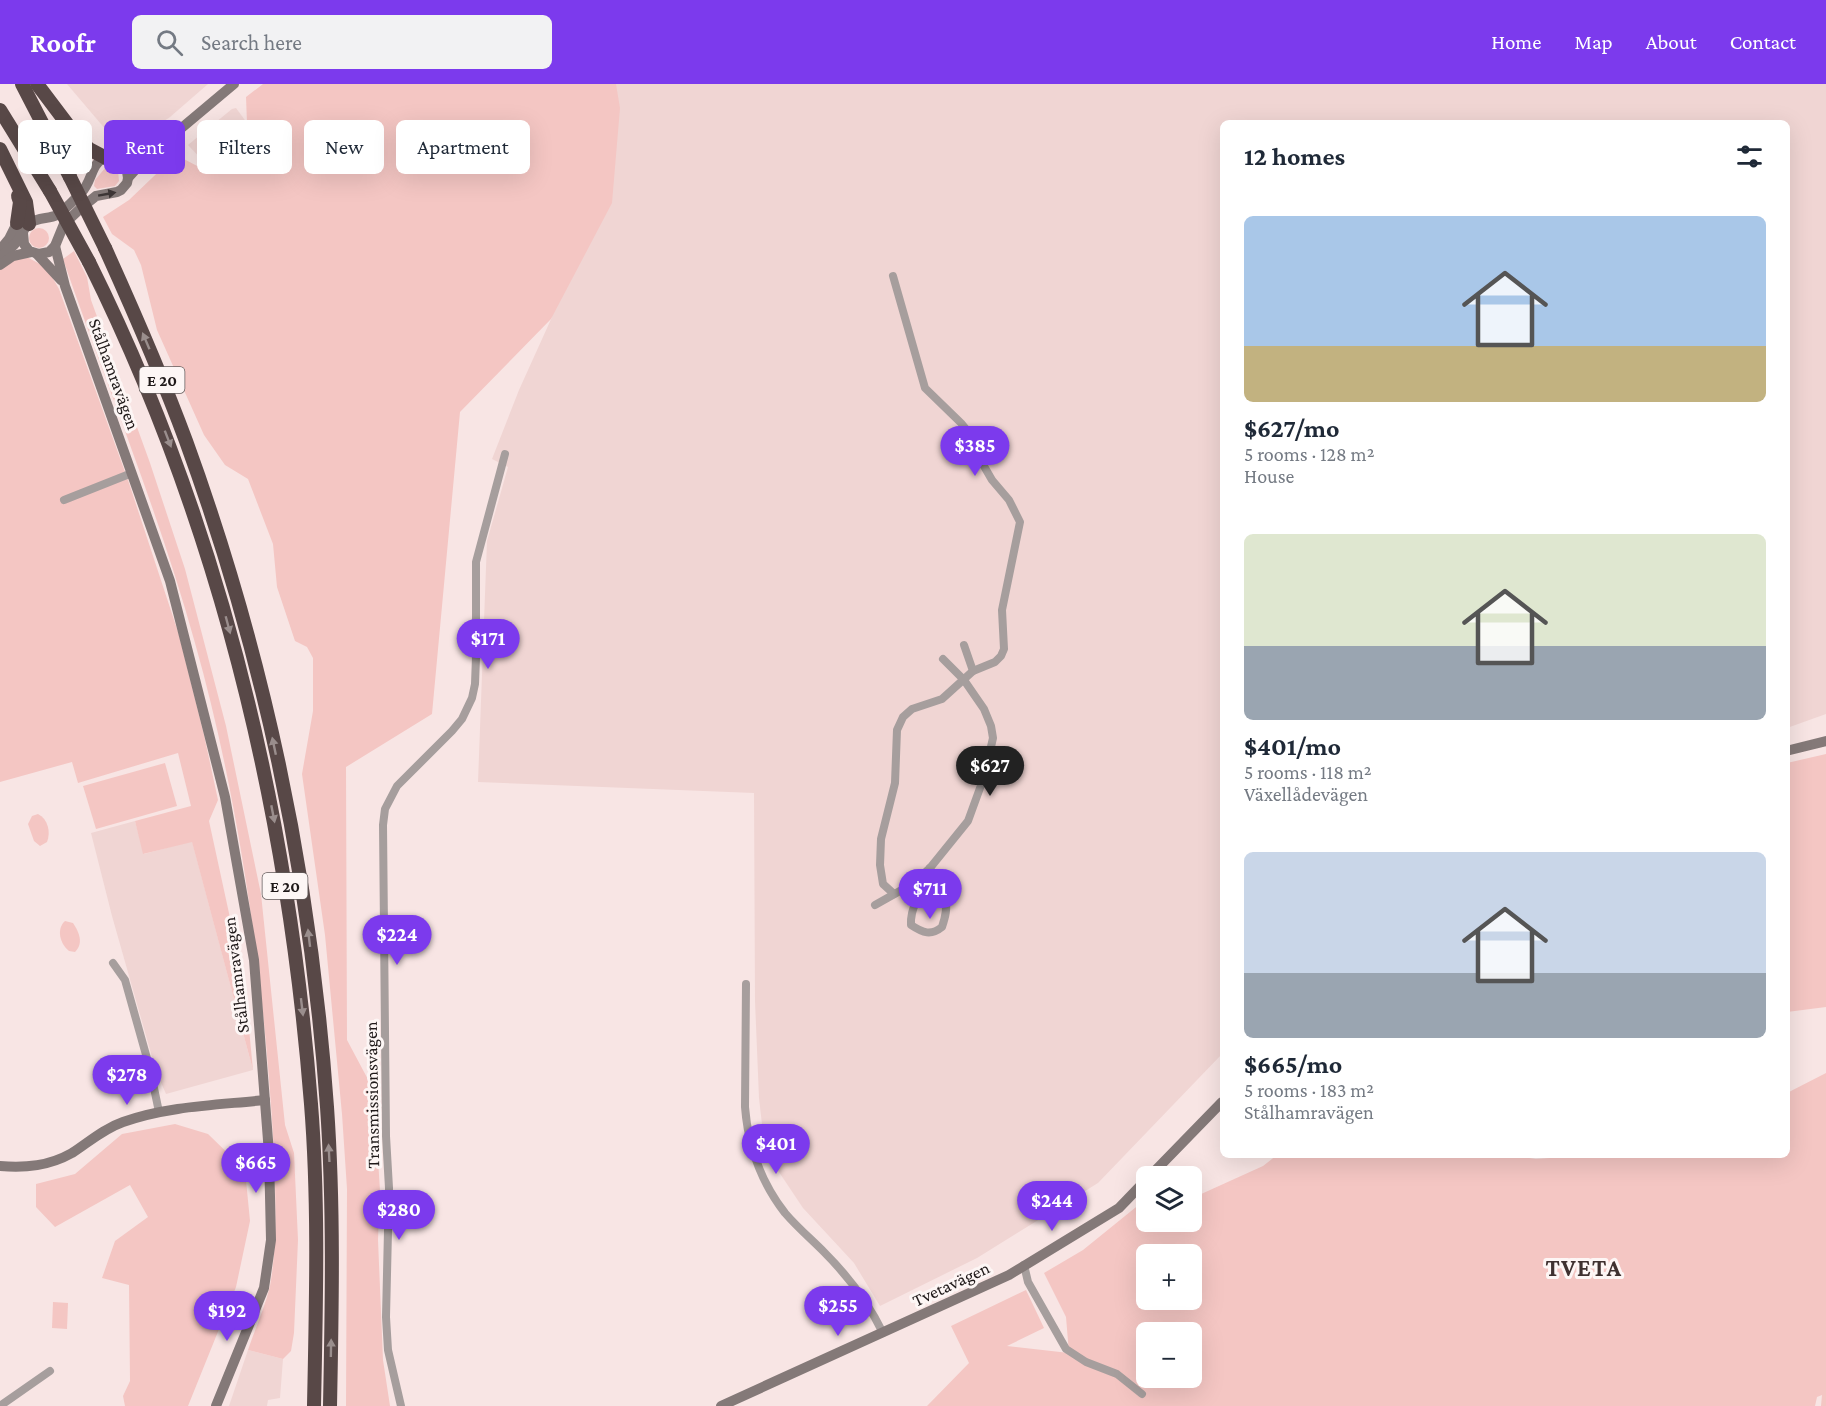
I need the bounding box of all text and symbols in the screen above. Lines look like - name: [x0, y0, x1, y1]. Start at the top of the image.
- search box: [132, 15, 552, 69]
- icon: search: [153, 26, 186, 59]
- text: Roofr: [30, 27, 96, 58]
- text: Search here: [201, 30, 302, 55]
- text: Home: [1491, 30, 1541, 54]
- text: Map: [1574, 30, 1613, 54]
- text: About: [1646, 30, 1697, 54]
- text: Contact: [1730, 30, 1796, 54]
- chip: Buy: [18, 120, 92, 174]
- chip: Rent: [104, 120, 185, 174]
- chip: Filters: [197, 120, 292, 174]
- chip: New: [304, 120, 384, 174]
- chip: Apartment: [396, 120, 530, 174]
- icon: filters: [1733, 140, 1766, 173]
- text: 12 homes: [1244, 142, 1345, 171]
- one-way arrow: [98, 190, 117, 199]
- icon: home: [1451, 255, 1559, 363]
- street label: Stålhamravägen: [85, 316, 143, 433]
- one-way arrow: [141, 332, 151, 350]
- road number: E 20: [140, 367, 184, 393]
- text: $627/mo: [1244, 414, 1340, 443]
- pin: $385: [939, 426, 1011, 477]
- one-way arrow: [164, 430, 173, 448]
- text: $385: [954, 434, 996, 456]
- text: 5 rooms · 128 m²: [1244, 443, 1375, 465]
- text: House: [1244, 465, 1294, 487]
- icon: home: [1451, 573, 1559, 681]
- one-way arrow: [224, 615, 234, 634]
- pin: $171: [452, 619, 524, 670]
- text: $171: [471, 627, 505, 649]
- text: $401/mo: [1244, 732, 1341, 761]
- one-way arrow: [269, 737, 279, 755]
- pin: $627: [954, 746, 1026, 797]
- text: $627: [970, 754, 1010, 776]
- text: 5 rooms · 118 m²: [1244, 761, 1372, 783]
- text: Växellådevägen: [1244, 783, 1368, 805]
- one-way arrow: [268, 805, 277, 824]
- pin: $711: [894, 869, 966, 920]
- road number: E 20: [262, 873, 308, 899]
- text: $711: [913, 877, 947, 899]
- icon: home: [1451, 891, 1559, 999]
- street label: Stålhamravägen: [219, 915, 253, 1034]
- pin: $224: [361, 915, 433, 966]
- text: $224: [377, 923, 417, 945]
- one-way arrow: [305, 928, 314, 947]
- one-way arrow: [297, 998, 306, 1017]
- street label: Transmissionsvägen: [361, 1021, 383, 1169]
- text: $665/mo: [1244, 1050, 1342, 1079]
- pin: $278: [91, 1055, 163, 1106]
- text: $278: [107, 1063, 147, 1085]
- text: 5 rooms · 183 m²: [1244, 1079, 1374, 1101]
- text: Stålhamravägen: [1244, 1101, 1374, 1123]
- pin: $401: [740, 1124, 812, 1175]
- text: $401: [756, 1132, 796, 1154]
- pin: $665: [220, 1143, 292, 1194]
- one-way arrow: [324, 1143, 334, 1162]
- text: $665: [235, 1151, 277, 1173]
- map controls: [1136, 1166, 1202, 1388]
- button: layers: [1136, 1166, 1202, 1232]
- pin: $244: [1016, 1181, 1088, 1232]
- text: $244: [1031, 1189, 1073, 1211]
- pin: $280: [363, 1190, 435, 1241]
- text: $280: [377, 1198, 421, 1220]
- button: +: [1136, 1244, 1202, 1310]
- district label: TVETA: [1545, 1254, 1623, 1281]
- street label: Tvetavägen: [909, 1257, 993, 1311]
- pin: $255: [802, 1286, 874, 1337]
- pin: $192: [191, 1291, 263, 1342]
- text: $255: [818, 1294, 858, 1316]
- text: $192: [208, 1299, 246, 1321]
- button: −: [1136, 1322, 1202, 1388]
- one-way arrow: [326, 1338, 336, 1357]

